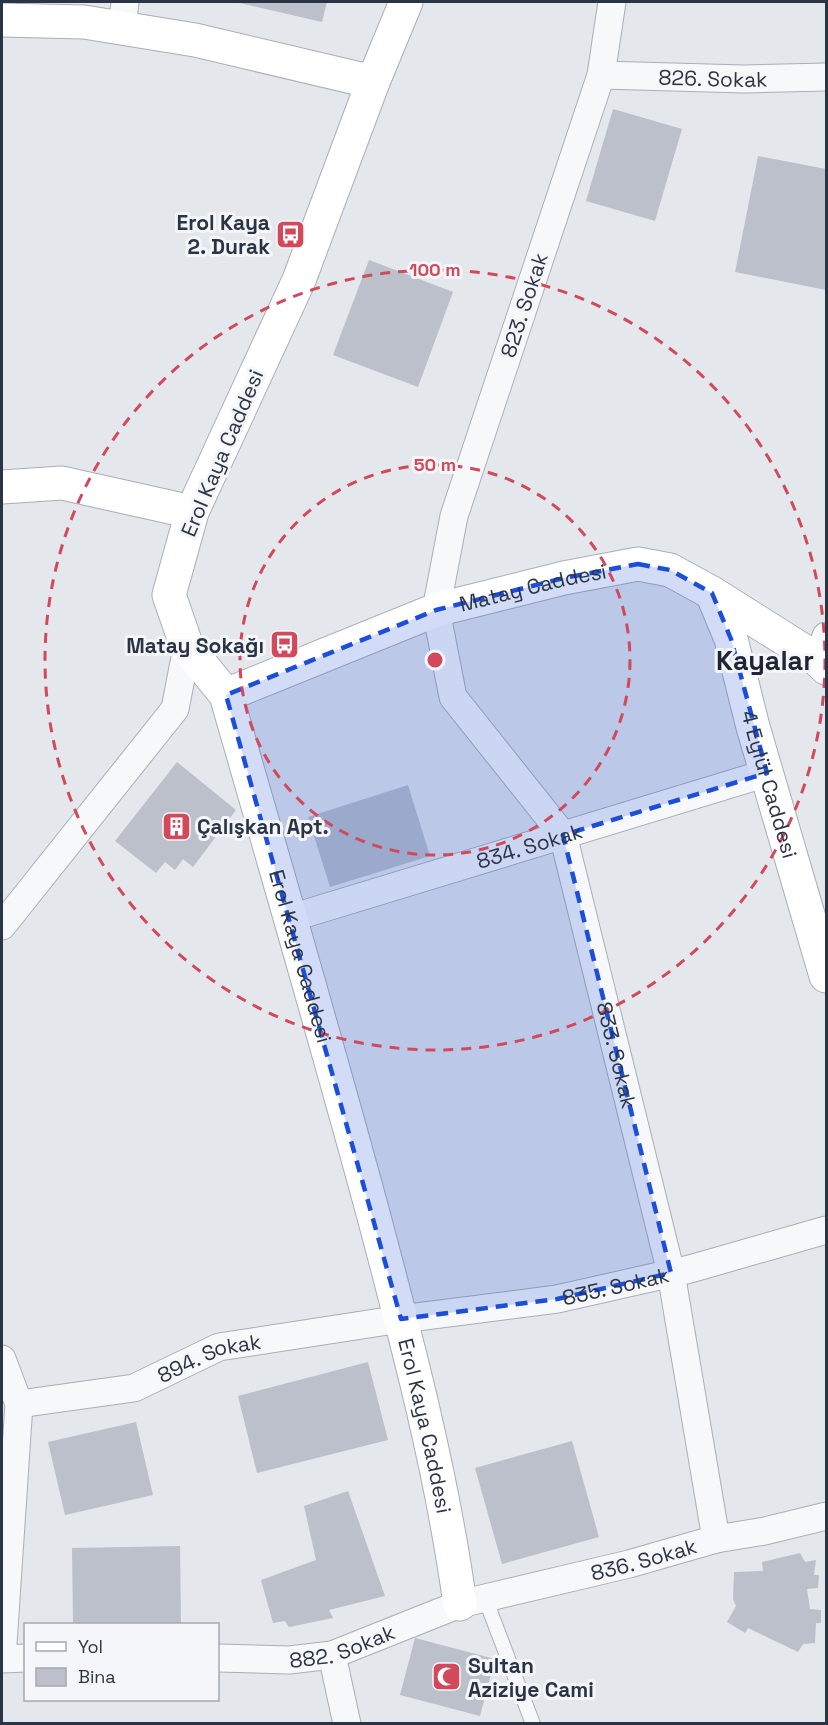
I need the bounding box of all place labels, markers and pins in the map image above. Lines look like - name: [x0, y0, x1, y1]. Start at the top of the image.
- place label: Erol Kaya 2. Durak: [177, 209, 270, 260]
- bus stop icon: Erol Kaya 2. Durak: [275, 218, 307, 250]
- bus stop icon: Matay Sokağı: [269, 629, 301, 661]
- place label: Matay Sokağı: [126, 632, 264, 659]
- centre of rings: [425, 650, 445, 670]
- building icon: Çalışkan Apt.: [160, 810, 192, 842]
- place label: Çalışkan Apt.: [197, 813, 329, 840]
- place label: Sultan Aziziye Cami: [468, 1652, 594, 1703]
- mosque icon: Sultan Aziziye Cami: [431, 1661, 463, 1693]

